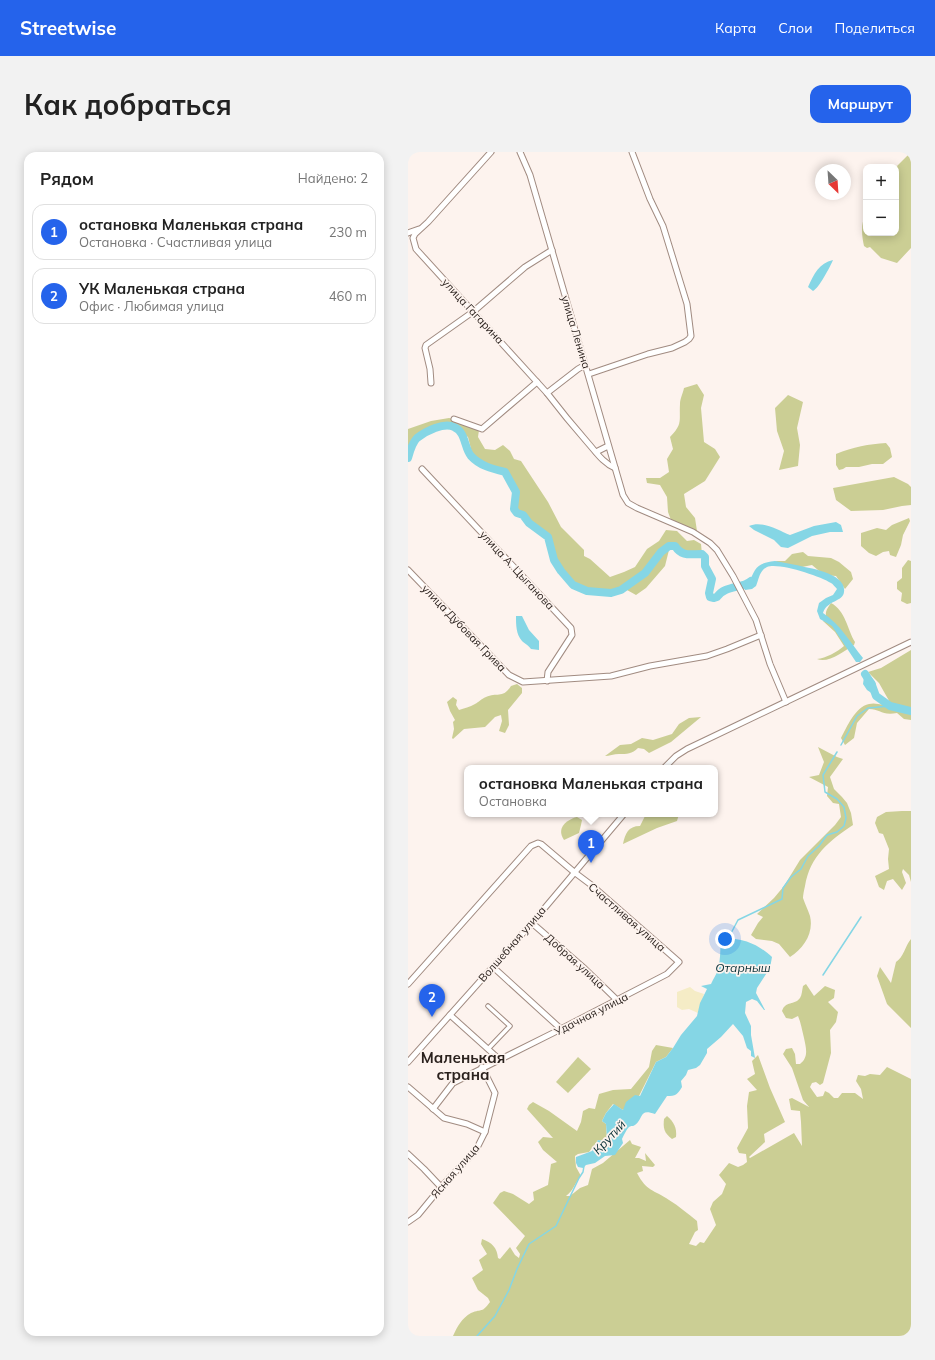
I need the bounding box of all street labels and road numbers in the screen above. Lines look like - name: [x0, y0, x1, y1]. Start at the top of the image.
- street label: улица Гагарина: [439, 275, 507, 347]
- street label: улица Ленина: [558, 294, 594, 370]
- street label: улица А. Цыганова: [477, 528, 557, 612]
- street label: улица Дубовая Грива: [419, 582, 509, 674]
- street label: Счастливая улица: [586, 880, 668, 954]
- street label: Волшебная улица: [475, 903, 549, 985]
- street label: Добрая улица: [542, 930, 608, 992]
- street label: Удачная улица: [551, 989, 630, 1039]
- street label: Ясная улица: [428, 1141, 482, 1201]

